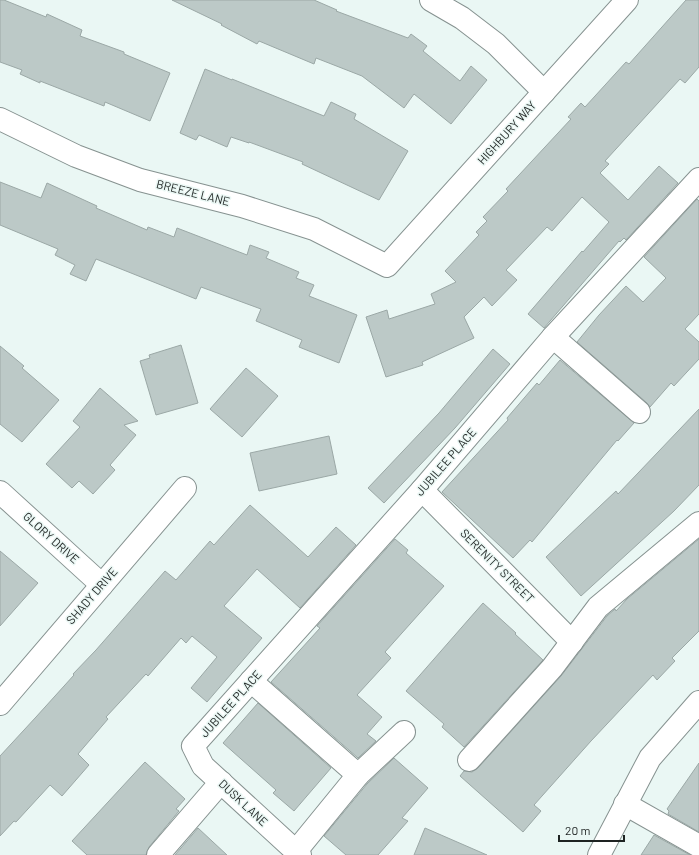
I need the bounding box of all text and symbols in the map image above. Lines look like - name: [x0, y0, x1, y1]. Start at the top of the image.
- street label: HIGHBURY WAY: [474, 98, 539, 167]
- street label: BREEZE LANE: [155, 176, 232, 208]
- street label: JUBILEE PLACE: [412, 425, 478, 498]
- street label: GLORY DRIVE: [21, 509, 82, 566]
- street label: SERENITY STREET: [458, 526, 538, 605]
- street label: SHADY DRIVE: [63, 564, 120, 627]
- street label: JUBILEE PLACE: [197, 667, 264, 740]
- street label: DUSK LANE: [216, 776, 271, 828]
- scale bar: [559, 817, 624, 843]
- text: 20 m: [565, 823, 591, 837]

